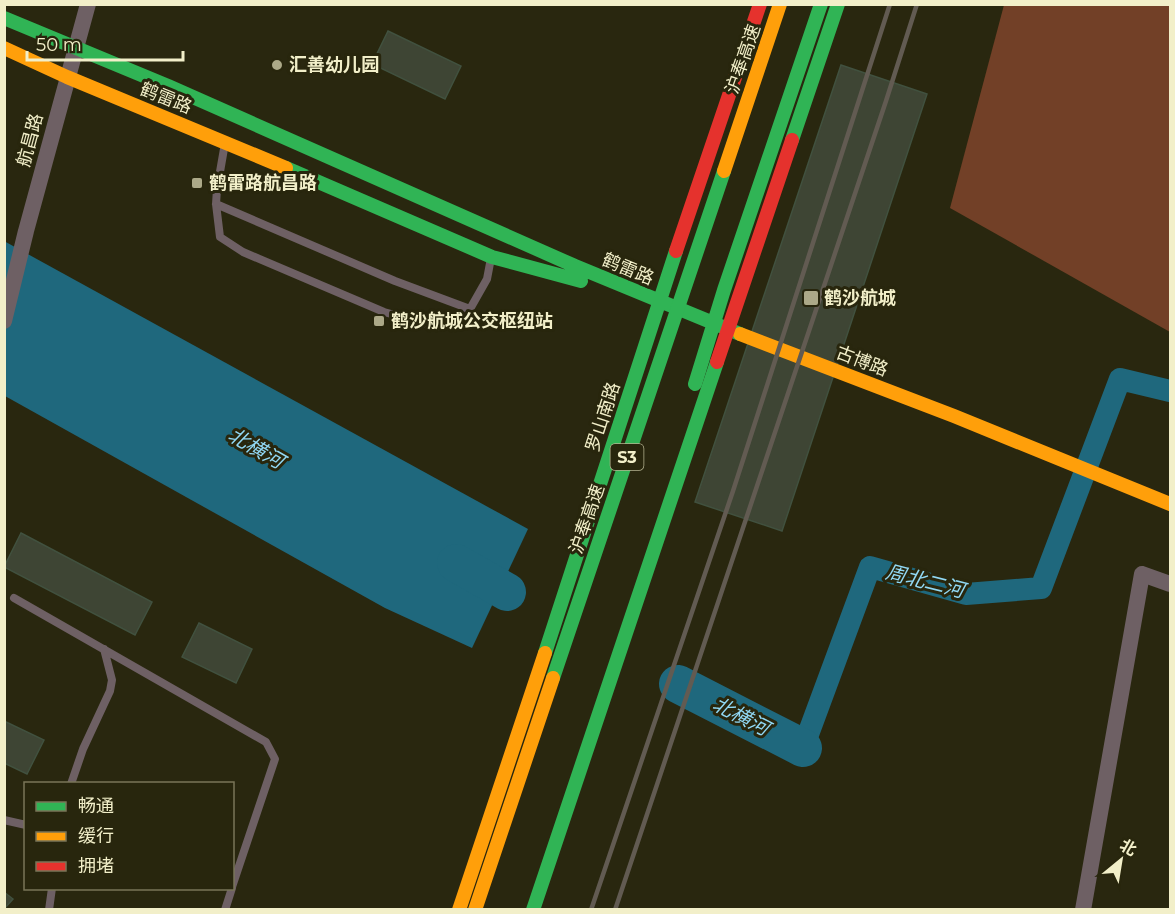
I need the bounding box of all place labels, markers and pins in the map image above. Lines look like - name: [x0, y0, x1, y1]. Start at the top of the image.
- place label: 汇善幼儿园: [289, 54, 379, 76]
- marker: 汇善幼儿园: [270, 58, 284, 72]
- place label: 鹤雷路航昌路: [209, 172, 317, 194]
- marker: 鹤雷路航昌路: [190, 176, 204, 190]
- place label: 鹤沙航城: [824, 287, 896, 309]
- marker: 鹤沙航城: [802, 289, 820, 307]
- place label: 鹤沙航城公交枢纽站: [391, 310, 553, 332]
- marker: 鹤沙航城公交枢纽站: [372, 314, 386, 328]

